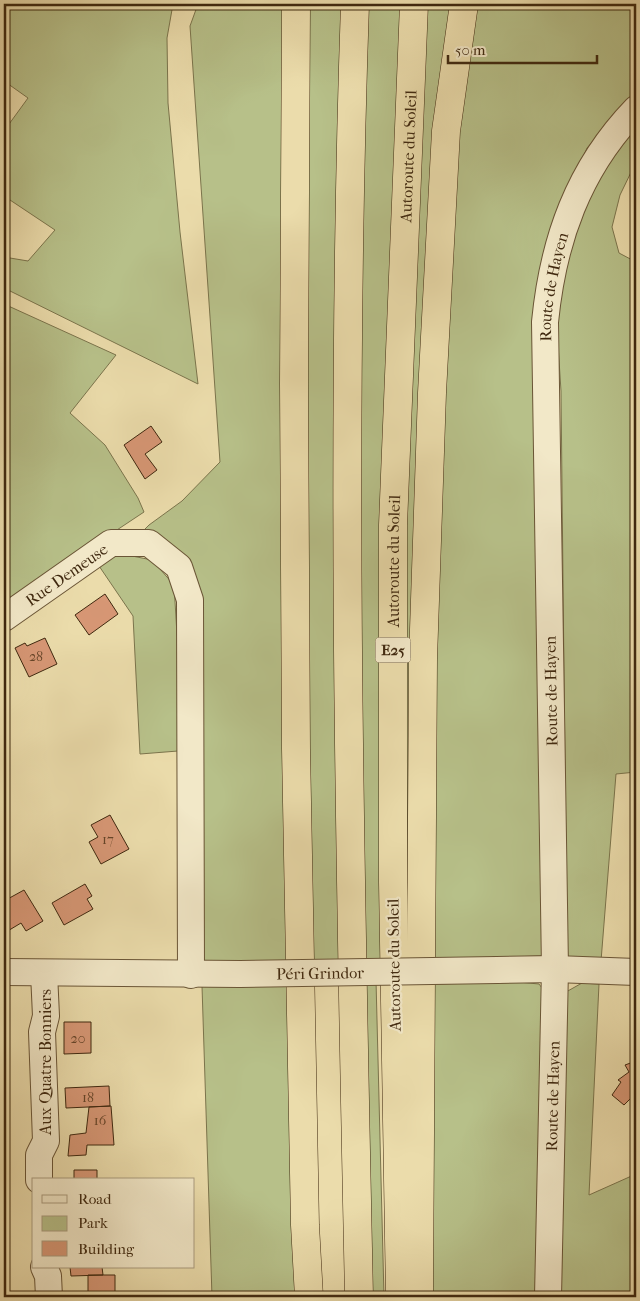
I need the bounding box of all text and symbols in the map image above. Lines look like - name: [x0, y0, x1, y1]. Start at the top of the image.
- scale bar: [448, 32, 596, 64]
- text: 50 m: [455, 41, 486, 59]
- street label: Autoroute du Soleil: [396, 89, 420, 224]
- street label: Route de Hayen: [535, 229, 572, 342]
- street label: Autoroute du Soleil: [384, 494, 404, 628]
- street label: Rue Demeuse: [22, 539, 111, 610]
- street label: Route de Hayen: [541, 635, 561, 746]
- road number: E25: [376, 638, 410, 662]
- house number: 28: [29, 648, 43, 665]
- house number: 17: [102, 831, 114, 848]
- street label: Autoroute du Soleil: [383, 898, 405, 1032]
- street label: Péri Grindor: [276, 963, 364, 983]
- street label: Aux Quatre Bonniers: [36, 989, 55, 1136]
- house number: 20: [71, 1030, 85, 1047]
- street label: Route de Hayen: [542, 1040, 563, 1152]
- house number: 18: [82, 1089, 94, 1106]
- house number: 16: [94, 1112, 107, 1129]
- legend: [32, 1178, 195, 1268]
- text: Road: [78, 1190, 112, 1208]
- text: Park: [78, 1214, 108, 1232]
- text: Building: [78, 1240, 135, 1258]

